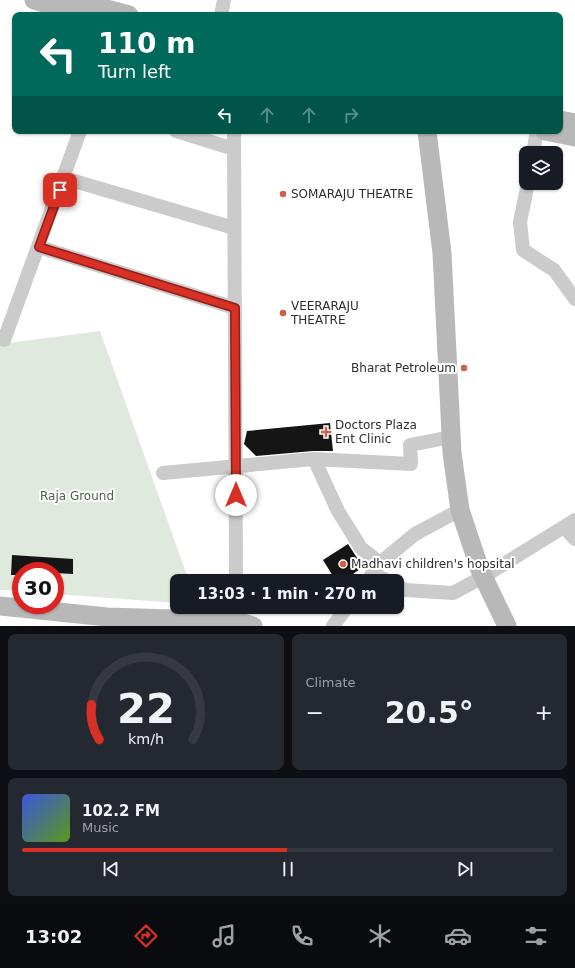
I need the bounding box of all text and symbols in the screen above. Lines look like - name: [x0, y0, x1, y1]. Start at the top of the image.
- text: 110 m: [98, 27, 195, 60]
- icon: left: [32, 28, 84, 80]
- text: Turn left: [98, 61, 171, 82]
- icon: left: [214, 104, 236, 126]
- icon: ahead: [256, 104, 278, 126]
- icon: ahead: [298, 104, 320, 126]
- icon: right: [340, 104, 362, 126]
- map controls: [519, 146, 563, 190]
- button: layers: [519, 146, 563, 190]
- pin: [43, 173, 77, 207]
- icon: arrive: [49, 179, 71, 201]
- place label: SOMARAJU THEATRE: [291, 187, 413, 201]
- marker: SOMARAJU THEATRE: [278, 189, 288, 199]
- place label: VEERARAJU THEATRE: [290, 299, 359, 327]
- marker: VEERARAJU THEATRE: [278, 308, 288, 318]
- place label: Bharat Petroleum: [351, 361, 456, 375]
- marker: Bharat Petroleum: [459, 363, 469, 373]
- place label: Doctors Plaza Ent Clinic: [335, 418, 417, 446]
- marker: Doctors Plaza Ent Clinic: [320, 426, 332, 438]
- position arrow: [215, 474, 257, 516]
- park label: Raja Ground: [40, 489, 114, 503]
- place label: Madhavi children's hopsital: [351, 557, 515, 571]
- marker: Madhavi children's hopsital: [338, 559, 348, 569]
- speed limit sign: 30: [12, 562, 64, 614]
- text: 13:03 · 1 min · 270 m: [197, 585, 377, 603]
- text: Climate: [306, 675, 356, 690]
- text: 22: [117, 684, 175, 733]
- text: 20.5°: [385, 695, 474, 730]
- text: −: [306, 700, 324, 725]
- text: +: [535, 700, 553, 725]
- text: km/h: [128, 731, 164, 747]
- text: 102.2 FM: [82, 802, 160, 820]
- text: Music: [82, 820, 119, 835]
- icon: previous: [100, 858, 122, 880]
- icon: pause: [277, 858, 299, 880]
- icon: next: [454, 858, 476, 880]
- icon: directions: [132, 922, 160, 950]
- icon: music: [210, 922, 238, 950]
- icon: phone: [288, 922, 316, 950]
- icon: climate: [366, 922, 394, 950]
- icon: car: [444, 922, 472, 950]
- icon: filters: [522, 922, 550, 950]
- text: 13:02: [25, 926, 82, 947]

